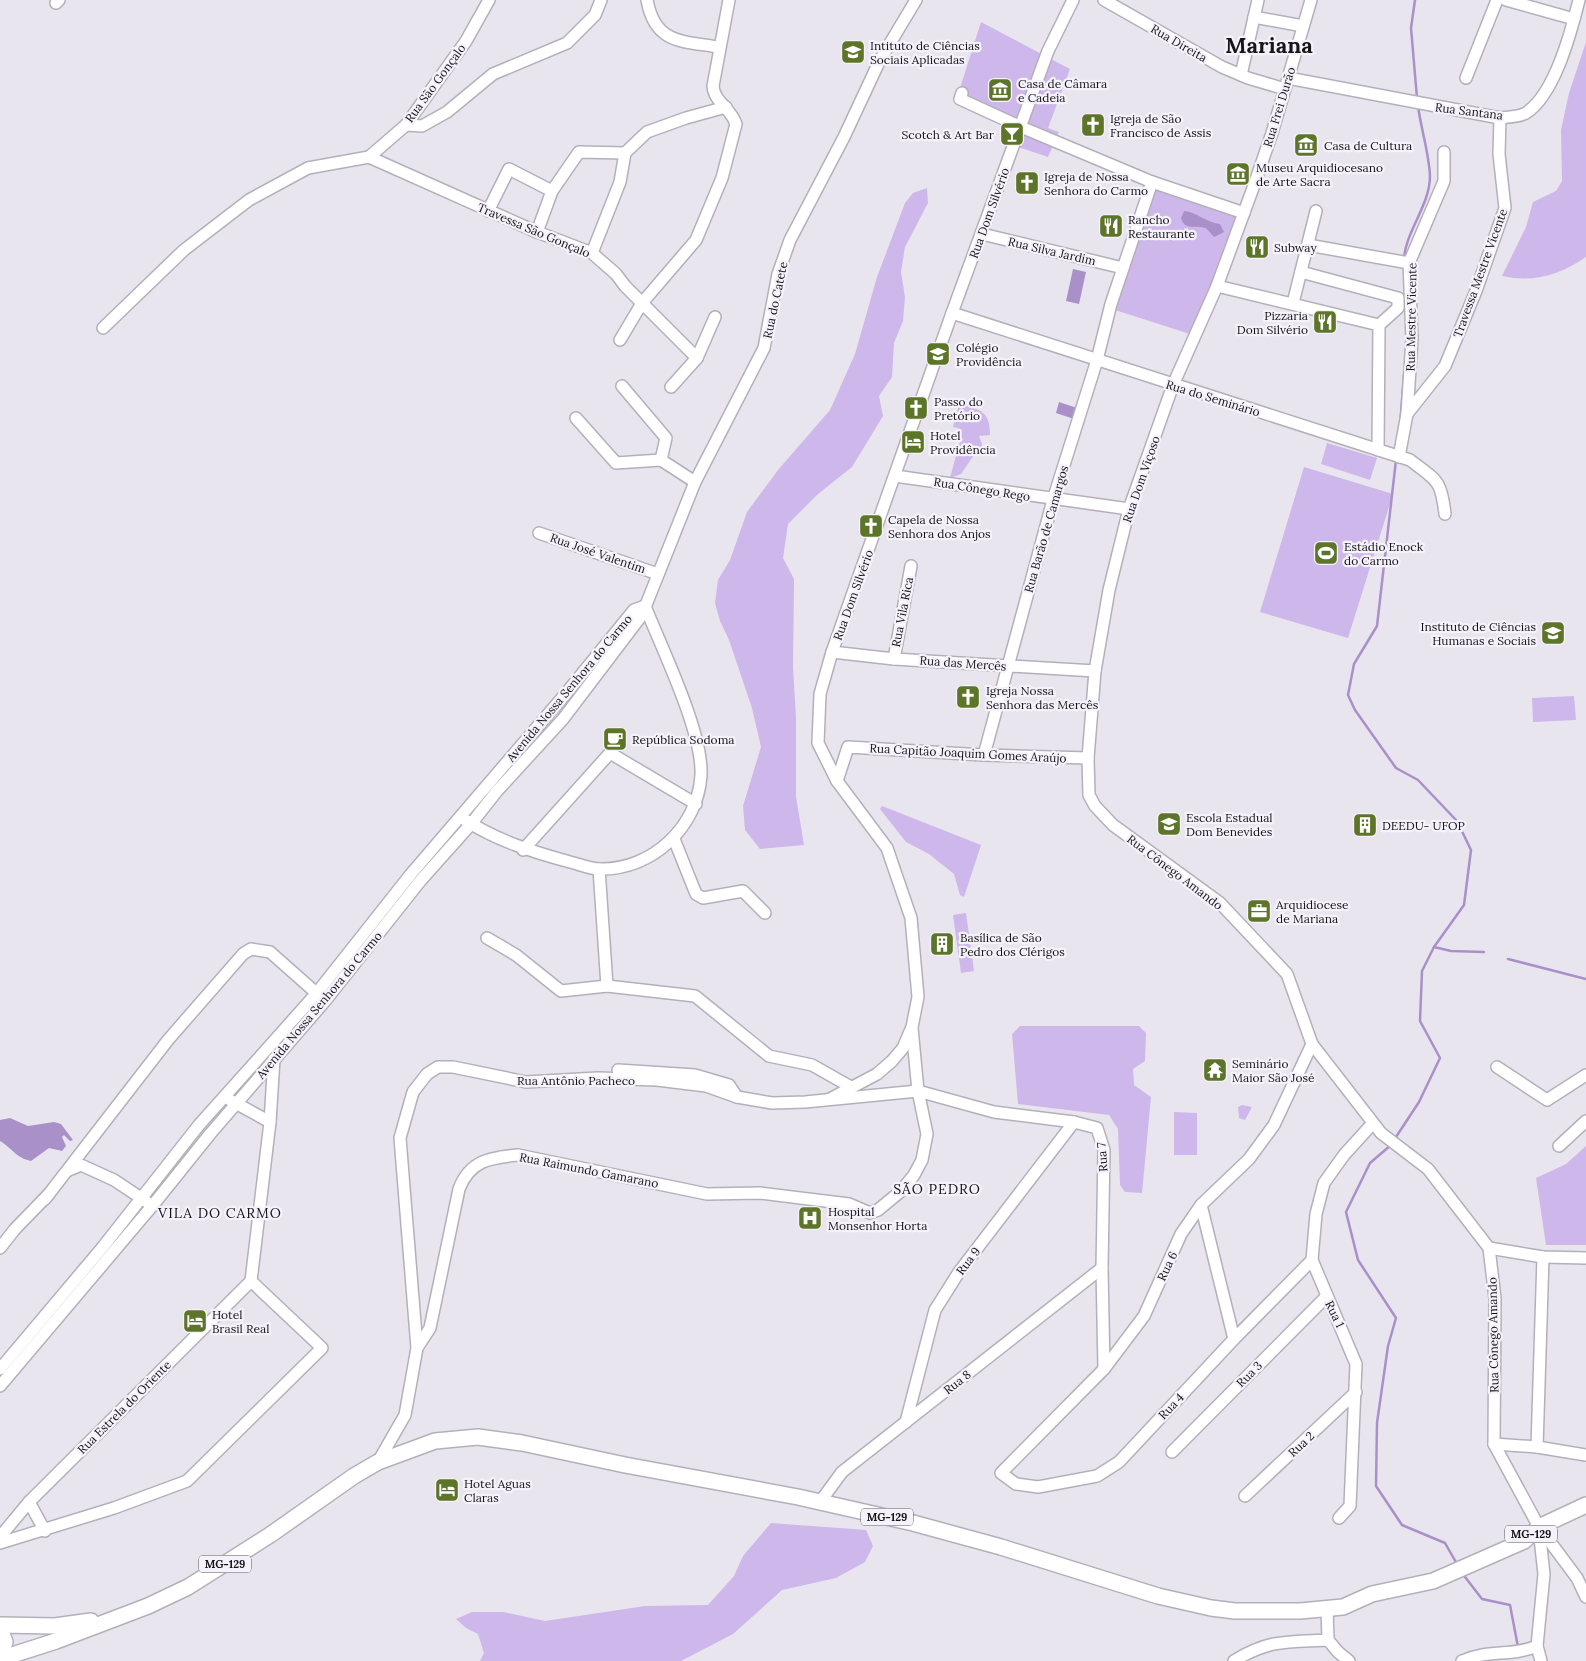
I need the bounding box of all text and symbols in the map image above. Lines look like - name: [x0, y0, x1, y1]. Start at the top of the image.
- street label: Rua Direita: [1148, 21, 1210, 65]
- district label: Mariana: [1225, 31, 1313, 59]
- place label: Intituto de Ciências Sociais Aplicadas: [870, 38, 980, 67]
- school or university icon: Intituto de Ciências Sociais Aplicadas: [840, 39, 866, 65]
- street label: Rua São Gonçalo: [401, 41, 469, 125]
- street label: Rua Frei Durão: [1260, 65, 1298, 149]
- place label: Casa de Câmara e Cadeia: [1018, 76, 1107, 105]
- museum icon: Casa de Câmara e Cadeia: [987, 77, 1013, 103]
- street label: Rua Santana: [1434, 99, 1504, 123]
- place label: Igreja de São Francisco de Assis: [1110, 111, 1212, 140]
- church icon: Igreja de São Francisco de Assis: [1080, 112, 1106, 138]
- bar icon: Scotch & Art Bar: [999, 121, 1025, 147]
- place label: Scotch & Art Bar: [902, 127, 995, 142]
- museum icon: Casa de Cultura: [1293, 132, 1319, 158]
- place label: Casa de Cultura: [1324, 138, 1412, 153]
- place label: Museu Arquidiocesano de Arte Sacra: [1256, 160, 1383, 189]
- museum icon: Museu Arquidiocesano de Arte Sacra: [1225, 161, 1251, 187]
- street label: Rua Dom Silvério: [966, 166, 1012, 260]
- place label: Igreja de Nossa Senhora do Carmo: [1044, 169, 1148, 198]
- church icon: Igreja de Nossa Senhora do Carmo: [1014, 170, 1040, 196]
- street label: Travessa São Gonçalo: [475, 199, 593, 261]
- street label: Travessa Mestre Vicente: [1450, 206, 1511, 340]
- place label: Rancho Restaurante: [1128, 212, 1196, 241]
- restaurant icon: Rancho Restaurante: [1098, 213, 1124, 239]
- street label: Rua Silva Jardim: [1007, 234, 1098, 268]
- restaurant icon: Subway: [1244, 234, 1270, 260]
- place label: Subway: [1274, 240, 1317, 255]
- street label: Rua do Catete: [760, 260, 791, 340]
- street label: Rua Mestre Vicente: [1403, 262, 1419, 371]
- place label: Pizzaria Dom Silvério: [1237, 308, 1308, 337]
- restaurant icon: Pizzaria Dom Silvério: [1312, 309, 1338, 335]
- place label: Colégio Providência: [956, 340, 1022, 369]
- school or university icon: Colégio Providência: [925, 341, 951, 367]
- street label: Rua do Seminário: [1164, 377, 1262, 419]
- place label: Passo do Pretório: [934, 394, 983, 423]
- church icon: Passo do Pretório: [903, 395, 929, 421]
- place label: Hotel Providência: [930, 428, 996, 457]
- hotel icon: Hotel Providência: [900, 429, 926, 455]
- street label: Rua Dom Viçoso: [1119, 434, 1163, 524]
- street label: Rua Barão de Camargos: [1021, 463, 1071, 594]
- street label: Rua Cônego Rego: [933, 474, 1031, 504]
- place label: Capela de Nossa Senhora dos Anjos: [888, 512, 991, 541]
- church icon: Capela de Nossa Senhora dos Anjos: [858, 513, 884, 539]
- street label: Rua José Valentim: [548, 530, 648, 576]
- place label: Estádio Enock do Carmo: [1344, 539, 1424, 568]
- sports icon: Estádio Enock do Carmo: [1313, 540, 1339, 566]
- street label: Rua Dom Silvério: [830, 548, 876, 642]
- street label: Rua Vila Rica: [888, 576, 916, 648]
- street label: Avenida Nossa Senhora do Carmo: [502, 611, 635, 765]
- place label: Instituto de Ciências Humanas e Sociais: [1421, 619, 1536, 648]
- school or university icon: Instituto de Ciências Humanas e Sociais: [1540, 620, 1566, 646]
- street label: Rua das Mercês: [919, 652, 1007, 674]
- place label: Igreja Nossa Senhora das Mercês: [986, 683, 1099, 712]
- church icon: Igreja Nossa Senhora das Mercês: [955, 684, 981, 710]
- cafe icon: República Sodoma: [602, 726, 628, 752]
- place label: República Sodoma: [632, 732, 735, 747]
- street label: Rua Capitão Joaquim Gomes Araújo: [869, 740, 1067, 766]
- place label: Escola Estadual Dom Benevides: [1186, 810, 1273, 839]
- school or university icon: Escola Estadual Dom Benevides: [1156, 811, 1182, 837]
- building icon: DEEDU- UFOP: [1352, 812, 1378, 838]
- place label: DEEDU- UFOP: [1382, 818, 1465, 833]
- street label: Rua Cônego Amando: [1124, 831, 1226, 913]
- place label: Arquidiocese de Mariana: [1275, 897, 1349, 926]
- office icon: Arquidiocese de Mariana: [1246, 898, 1272, 924]
- street label: Avenida Nossa Senhora do Carmo: [252, 928, 385, 1082]
- place label: Basílica de São Pedro dos Clérigos: [960, 930, 1065, 959]
- building icon: Basílica de São Pedro dos Clérigos: [929, 931, 955, 957]
- place label: Seminário Maior São José: [1232, 1056, 1315, 1085]
- temple icon: Seminário Maior São José: [1202, 1057, 1228, 1083]
- street label: Rua Antônio Pacheco: [517, 1073, 635, 1088]
- street label: Rua 7: [1093, 1141, 1111, 1172]
- street label: Rua Raimundo Gamarano: [518, 1149, 660, 1191]
- district label: SÃO PEDRO: [893, 1180, 981, 1198]
- district label: VILA DO CARMO: [157, 1204, 282, 1222]
- place label: Hospital Monsenhor Horta: [828, 1204, 927, 1233]
- hospital icon: Hospital Monsenhor Horta: [797, 1205, 823, 1231]
- street label: Rua 9: [953, 1244, 983, 1278]
- street label: Rua 6: [1154, 1249, 1180, 1283]
- street label: Rua Cônego Amando: [1484, 1277, 1502, 1393]
- street label: Rua 1: [1322, 1298, 1348, 1330]
- place label: Hotel Brasil Real: [212, 1307, 269, 1336]
- hotel icon: Hotel Brasil Real: [182, 1308, 208, 1334]
- street label: Rua Estrela do Oriente: [74, 1357, 174, 1457]
- street label: Rua 3: [1233, 1358, 1265, 1390]
- street label: Rua 8: [940, 1366, 974, 1397]
- street label: Rua 4: [1155, 1389, 1187, 1422]
- street label: Rua 2: [1285, 1428, 1317, 1460]
- place label: Hotel Aguas Claras: [464, 1476, 531, 1505]
- hotel icon: Hotel Aguas Claras: [434, 1477, 460, 1503]
- road number: MG-129: [861, 1508, 913, 1525]
- road number: MG-129: [1505, 1526, 1557, 1542]
- road number: MG-129: [199, 1556, 251, 1572]

